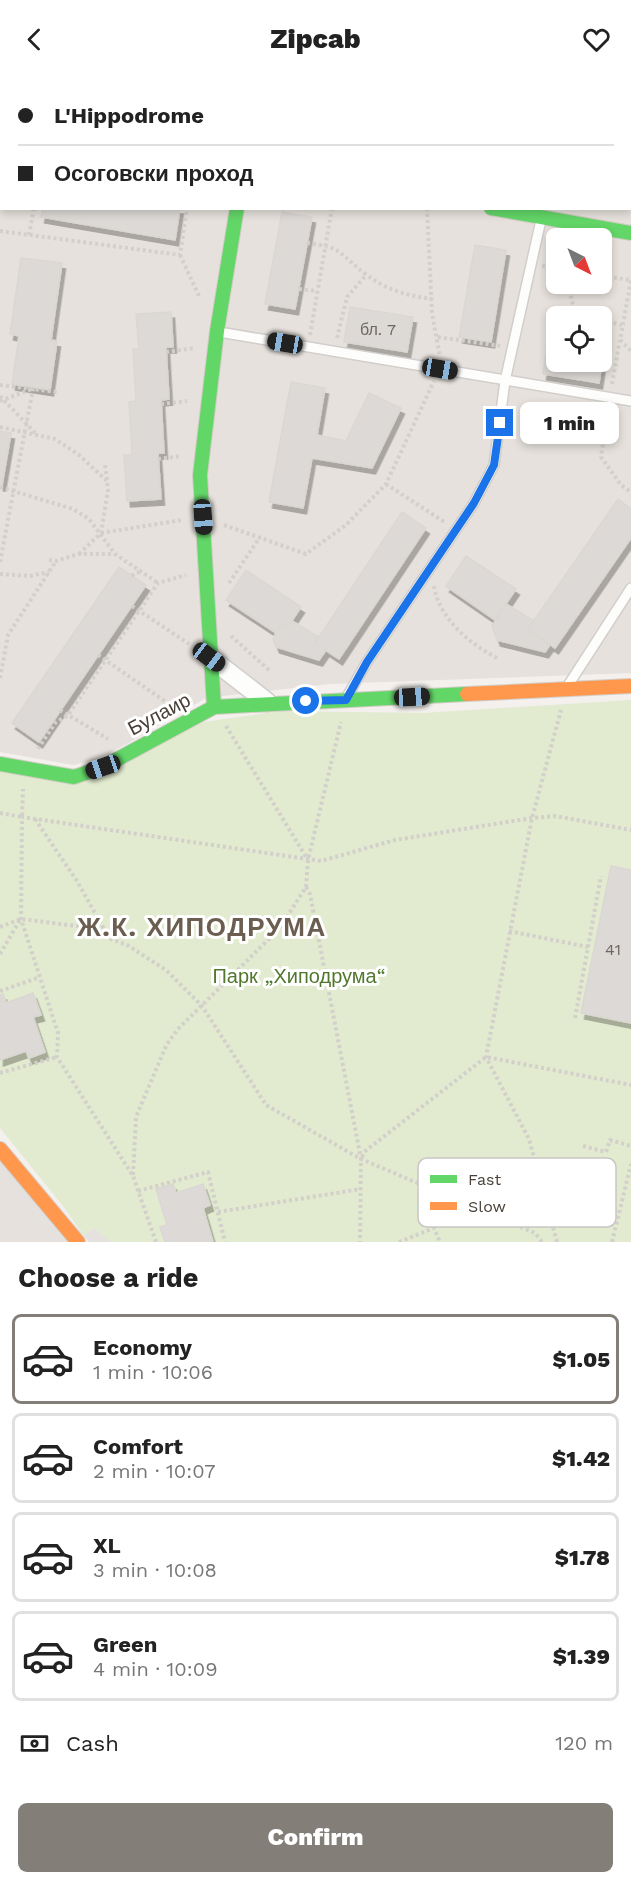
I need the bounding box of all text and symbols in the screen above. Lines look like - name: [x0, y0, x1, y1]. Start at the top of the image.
- icon: back: [18, 23, 51, 56]
- text: Zipcab: [270, 23, 361, 55]
- icon: heart: [580, 23, 613, 56]
- text: L'Hippodrome: [54, 103, 204, 128]
- text: Осоговски проход: [54, 161, 254, 186]
- north arrow: [546, 228, 612, 294]
- map controls: [546, 228, 612, 372]
- button: locate: [546, 306, 612, 372]
- house number: бл. 7: [360, 320, 396, 339]
- car: [266, 331, 304, 355]
- car: [421, 357, 459, 381]
- callout: 1 min: [521, 402, 620, 444]
- route end: [486, 409, 513, 436]
- text: 1 min: [544, 411, 595, 435]
- car: [193, 498, 213, 536]
- car: [189, 639, 229, 675]
- route start: [292, 687, 319, 714]
- car: [394, 687, 430, 707]
- street label: Булаир: [124, 688, 194, 740]
- car: [83, 753, 123, 781]
- district label: Ж.К. ХИПОДРУМА: [76, 912, 327, 942]
- house number: 41: [605, 940, 621, 959]
- park label: Парк „Хиподрума“: [212, 964, 386, 988]
- legend: [418, 1158, 616, 1227]
- text: Fast: [468, 1170, 501, 1189]
- text: Slow: [468, 1197, 506, 1216]
- text: Choose a ride: [18, 1262, 198, 1294]
- icon: car: [21, 1332, 75, 1386]
- text: Economy: [93, 1335, 192, 1360]
- text: $1.05: [553, 1347, 610, 1372]
- text: 1 min · 10:06: [93, 1360, 213, 1384]
- icon: car: [21, 1431, 75, 1485]
- text: Comfort: [93, 1434, 183, 1459]
- text: $1.42: [552, 1446, 610, 1471]
- text: 2 min · 10:07: [93, 1459, 215, 1483]
- icon: car: [21, 1530, 75, 1584]
- text: XL: [93, 1533, 121, 1558]
- text: $1.78: [555, 1545, 610, 1570]
- text: 3 min · 10:08: [93, 1558, 217, 1582]
- icon: car: [21, 1629, 75, 1683]
- text: Green: [93, 1632, 157, 1657]
- text: $1.39: [553, 1644, 610, 1669]
- text: 4 min · 10:09: [93, 1657, 218, 1681]
- icon: cash: [18, 1727, 51, 1760]
- text: Cash: [66, 1731, 119, 1756]
- text: 120 m: [555, 1731, 613, 1755]
- button: Confirm: [18, 1803, 613, 1872]

